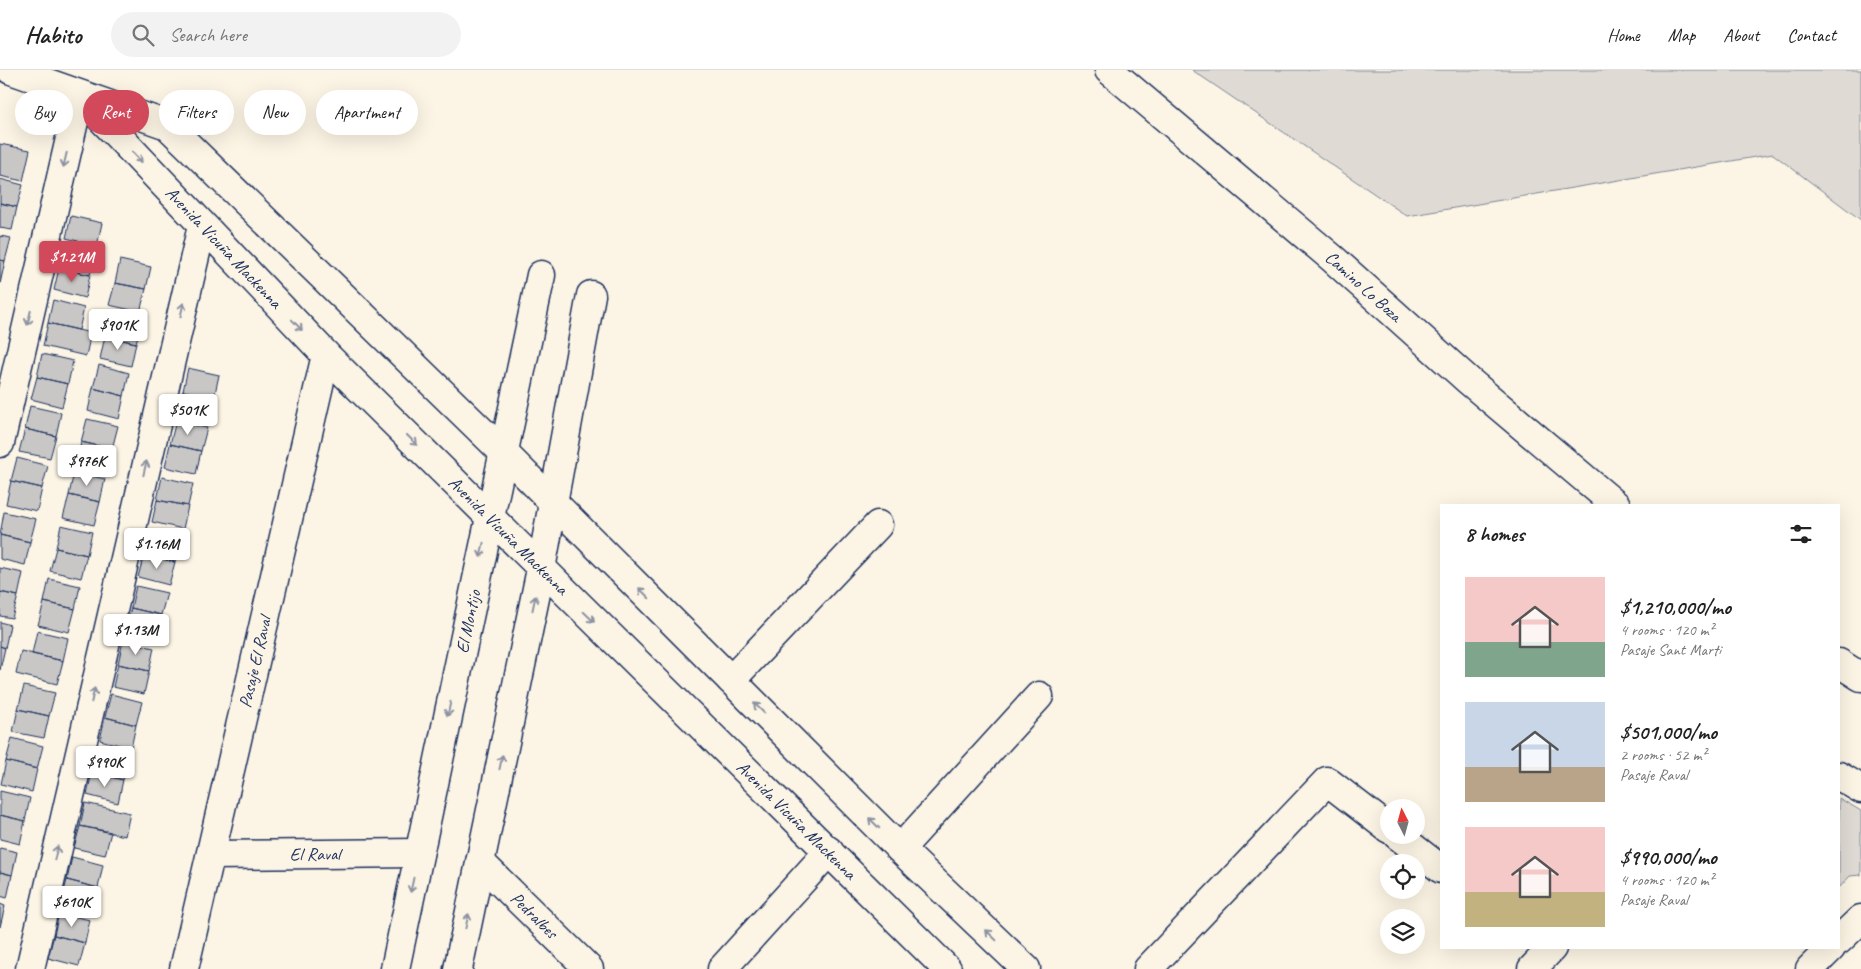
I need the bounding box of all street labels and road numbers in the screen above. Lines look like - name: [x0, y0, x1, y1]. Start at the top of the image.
- street label: Avenida Vicuña Mackenna: [161, 182, 288, 314]
- street label: Camino Lo Boza: [1321, 246, 1408, 328]
- street label: Avenida Vicuña Mackenna: [444, 471, 574, 600]
- street label: El Montijo: [451, 587, 486, 655]
- street label: Pasaje El Raval: [234, 611, 277, 710]
- street label: Avenida Vicuña Mackenna: [732, 756, 862, 885]
- street label: El Raval: [290, 843, 343, 865]
- street label: Pedralbes: [506, 887, 564, 945]

